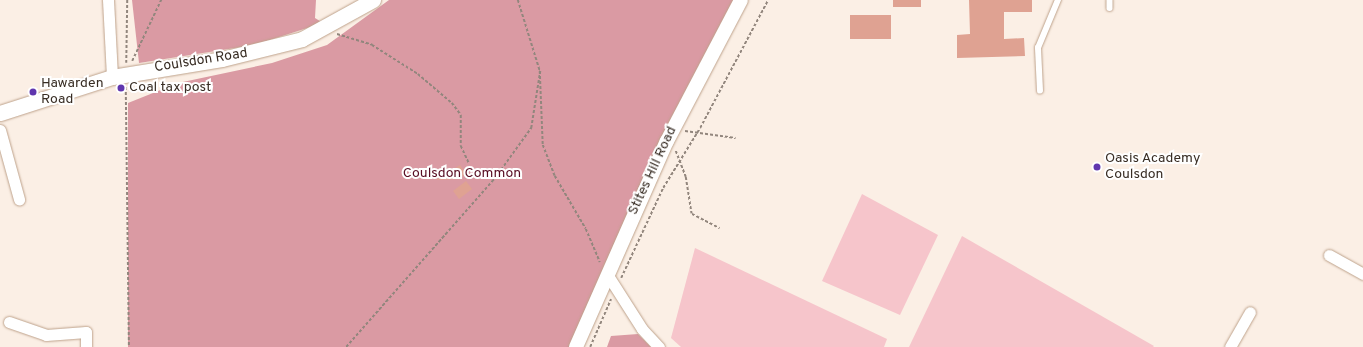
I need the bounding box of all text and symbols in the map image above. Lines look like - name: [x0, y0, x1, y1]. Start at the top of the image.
- street label: Coulsdon Road: [153, 45, 249, 77]
- place label: Hawarden Road: [41, 76, 104, 108]
- place label: Coal tax post: [129, 80, 211, 96]
- marker: Coal tax post: [116, 83, 126, 93]
- marker: Hawarden Road: [28, 87, 38, 97]
- street label: Stites Hill Road: [625, 124, 681, 218]
- place label: Oasis Academy Coulsdon: [1105, 151, 1201, 184]
- marker: Oasis Academy Coulsdon: [1092, 162, 1102, 172]
- park label: Coulsdon Common: [403, 166, 521, 182]

